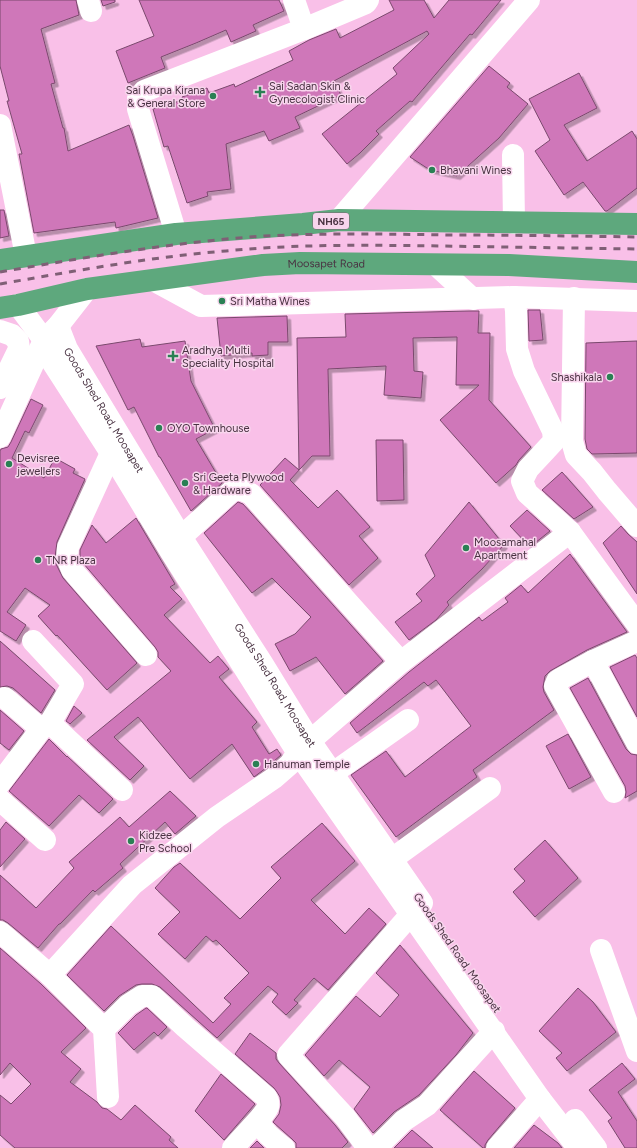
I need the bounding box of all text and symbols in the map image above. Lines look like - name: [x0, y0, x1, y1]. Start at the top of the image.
- place label: Sai Sadan Skin & Gynecologist Clinic: [269, 80, 365, 106]
- place label: Sai Krupa Kirana & General Store: [126, 84, 205, 110]
- marker: Sai Sadan Skin & Gynecologist Clinic: [254, 86, 266, 98]
- marker: Sai Krupa Kirana & General Store: [208, 91, 218, 101]
- place label: Bhavani Wines: [440, 164, 511, 177]
- marker: Bhavani Wines: [427, 165, 437, 175]
- road number: NH65: [313, 213, 349, 229]
- street label: Moosapet Road: [287, 256, 365, 270]
- place label: Sri Matha Wines: [230, 295, 310, 308]
- marker: Sri Matha Wines: [217, 296, 227, 306]
- place label: Aradhya Multi Speciality Hospital: [182, 344, 274, 370]
- street label: Goods Shed Road, Moosapet: [61, 345, 147, 475]
- marker: Aradhya Multi Speciality Hospital: [167, 350, 179, 362]
- place label: Shashikala: [551, 371, 602, 384]
- marker: Shashikala: [605, 372, 615, 382]
- place label: OYO Townhouse: [167, 422, 250, 435]
- marker: OYO Townhouse: [154, 423, 164, 433]
- place label: Devisree jewellers: [16, 452, 60, 478]
- marker: Devisree jewellers: [4, 459, 14, 469]
- place label: Sri Geeta Plywood & Hardware: [193, 471, 284, 497]
- marker: Sri Geeta Plywood & Hardware: [180, 478, 190, 488]
- place label: Moosamahal Apartment: [474, 536, 536, 562]
- marker: Moosamahal Apartment: [461, 543, 471, 553]
- place label: TNR Plaza: [46, 554, 96, 567]
- marker: TNR Plaza: [33, 555, 43, 565]
- street label: Goods Shed Road, Moosapet: [232, 621, 319, 750]
- place label: Hanuman Temple: [264, 758, 350, 771]
- marker: Hanuman Temple: [251, 759, 261, 769]
- place label: Kidzee Pre School: [139, 829, 192, 855]
- marker: Kidzee Pre School: [126, 836, 136, 846]
- street label: Goods Shed Road, Moosapet: [411, 891, 503, 1015]

